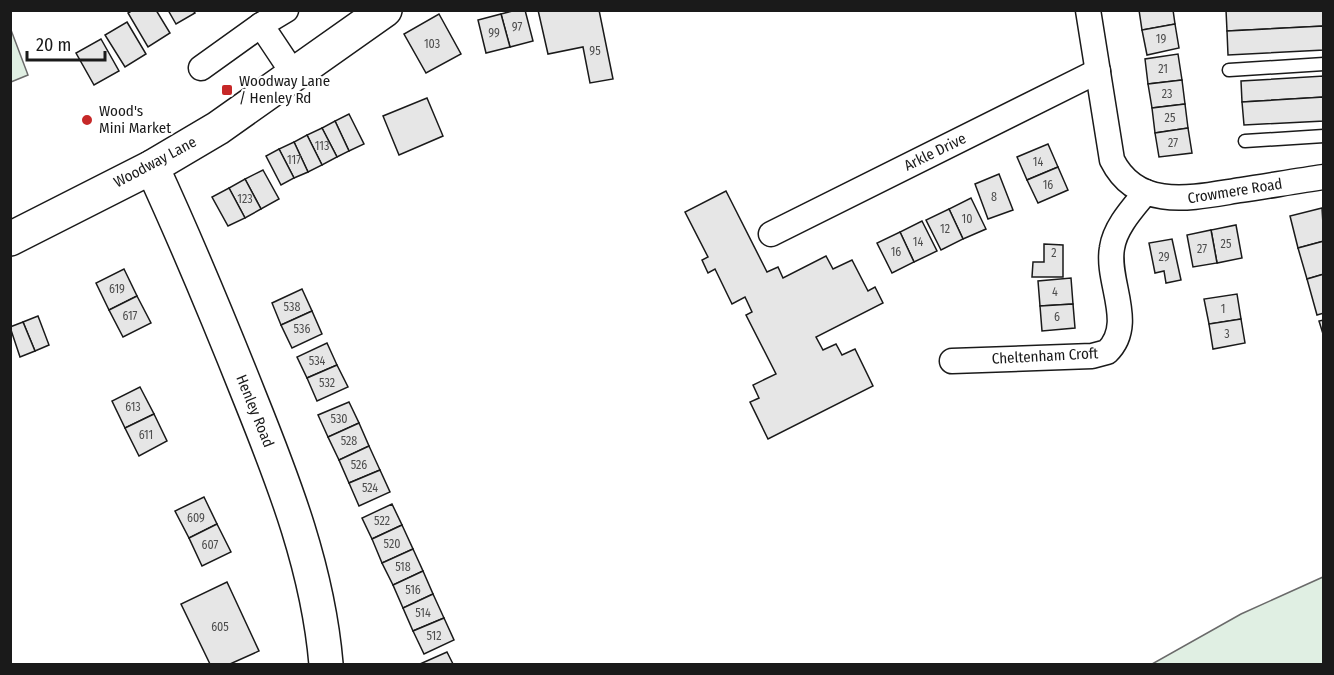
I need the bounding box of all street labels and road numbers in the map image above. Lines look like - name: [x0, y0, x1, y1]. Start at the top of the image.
- street label: Arkle Drive: [901, 129, 969, 175]
- street label: Woodway Lane: [111, 133, 199, 191]
- street label: Crowmere Road: [1186, 175, 1284, 207]
- street label: Cheltenham Croft: [991, 344, 1099, 368]
- street label: Henley Road: [232, 372, 278, 450]

